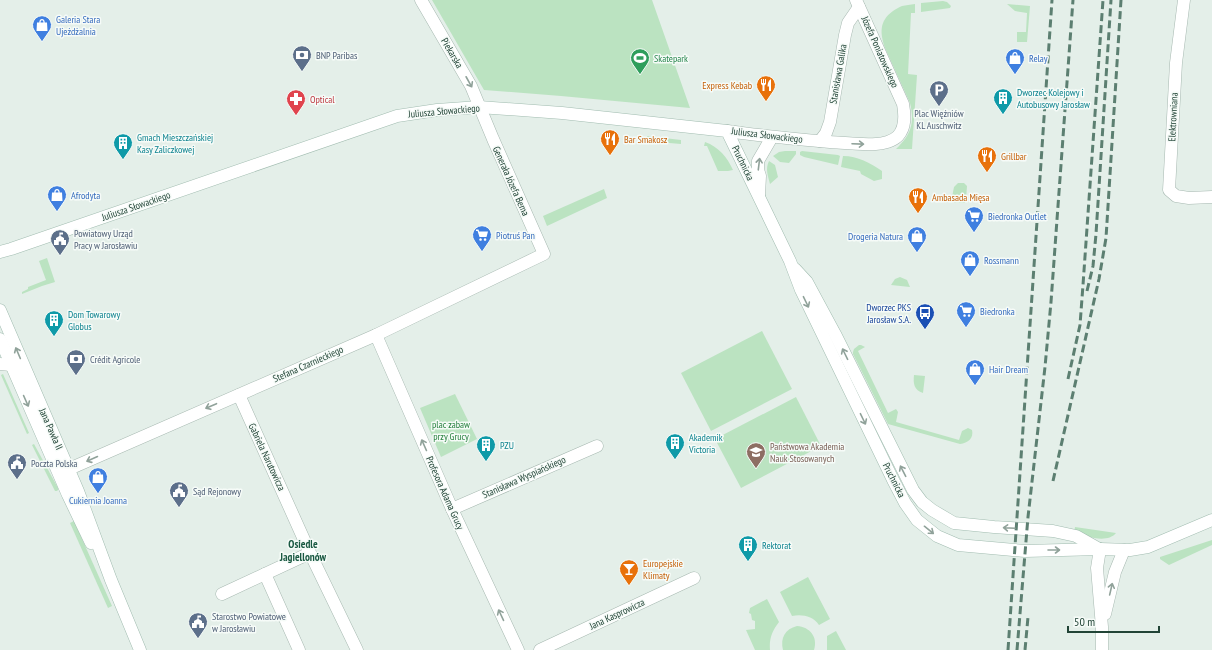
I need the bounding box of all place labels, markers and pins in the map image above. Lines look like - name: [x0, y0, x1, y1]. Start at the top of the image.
- place label: Galeria Stara Ujeżdżalnia: [56, 13, 100, 38]
- shop icon: Galeria Stara Ujeżdżalnia: [31, 14, 53, 42]
- bank icon: BNP Paribas: [291, 44, 313, 72]
- sports icon: Skatepark: [629, 47, 651, 75]
- shop icon: Relay: [1004, 47, 1026, 75]
- place label: BNP Paribas: [316, 49, 358, 62]
- place label: Skatepark: [654, 52, 688, 65]
- place label: Relay: [1029, 52, 1048, 65]
- restaurant icon: Express Kebab: [755, 74, 777, 102]
- place label: Express Kebab: [702, 79, 752, 92]
- parking icon: Plac Więźniów KL Auschwitz: [928, 79, 950, 107]
- place label: Dworzec Kolejowy i Autobusowy Jarosław: [1017, 86, 1090, 111]
- building icon: Dworzec Kolejowy i Autobusowy Jarosław: [992, 87, 1014, 115]
- pharmacy icon: Optical: [285, 88, 307, 116]
- place label: Optical: [310, 93, 335, 106]
- place label: Plac Więźniów KL Auschwitz: [914, 107, 964, 132]
- restaurant icon: Bar Smakosz: [599, 128, 621, 156]
- place label: Gmach Mieszczańskiej Kasy Zaliczkowej: [137, 131, 213, 156]
- building icon: Gmach Mieszczańskiej Kasy Zaliczkowej: [112, 132, 134, 160]
- place label: Bar Smakosz: [624, 133, 668, 146]
- restaurant icon: Grillbar: [976, 145, 998, 173]
- place label: Grillbar: [1001, 150, 1027, 163]
- shop icon: Afrodyta: [46, 184, 68, 212]
- restaurant icon: Ambasada Mięsa: [907, 186, 929, 214]
- place label: Afrodyta: [71, 189, 100, 202]
- place label: Ambasada Mięsa: [932, 191, 989, 204]
- supermarket icon: Biedronka Outlet: [963, 205, 985, 233]
- place label: Biedronka Outlet: [988, 210, 1047, 223]
- supermarket icon: Piotruś Pan: [471, 224, 493, 252]
- shop icon: Drogeria Natura: [906, 225, 928, 253]
- place label: Powiatowy Urząd Pracy w Jarosławiu: [74, 227, 137, 252]
- public building icon: Powiatowy Urząd Pracy w Jarosławiu: [49, 228, 71, 256]
- place label: Piotruś Pan: [496, 229, 535, 242]
- place label: Drogeria Natura: [848, 230, 903, 243]
- shop icon: Rossmann: [959, 249, 981, 277]
- place label: Rossmann: [984, 254, 1019, 267]
- supermarket icon: Biedronka: [955, 300, 977, 328]
- place label: Dworzec PKS Jarosław S.A.: [866, 301, 911, 326]
- bus stop icon: Dworzec PKS Jarosław S.A.: [914, 302, 936, 330]
- place label: Biedronka: [980, 305, 1015, 318]
- place label: Dom Towarowy Globus: [68, 308, 120, 333]
- building icon: Dom Towarowy Globus: [43, 309, 65, 337]
- bank icon: Crédit Agricole: [65, 348, 87, 376]
- place label: Crédit Agricole: [90, 353, 140, 366]
- shop icon: Hair Dream: [964, 358, 986, 386]
- place label: Hair Dream: [989, 363, 1028, 376]
- place label: Akademik Victoria: [688, 431, 723, 456]
- building icon: Akademik Victoria: [664, 432, 686, 460]
- building icon: PZU: [475, 434, 497, 462]
- place label: PZU: [500, 439, 514, 452]
- place label: Państwowa Akademia Nauk Stosowanych: [770, 440, 844, 465]
- school or university icon: Państwowa Akademia Nauk Stosowanych: [745, 441, 767, 469]
- public building icon: Poczta Polska: [6, 452, 28, 480]
- place label: Poczta Polska: [31, 457, 78, 470]
- shop icon: Cukiernia Joanna: [87, 466, 109, 494]
- public building icon: Sąd Rejonowy: [168, 480, 190, 508]
- place label: Sąd Rejonowy: [193, 485, 241, 498]
- place label: Cukiernia Joanna: [69, 494, 127, 507]
- building icon: Rektorat: [737, 534, 759, 562]
- place label: Rektorat: [762, 539, 791, 552]
- place label: Europejskie Klimaty: [643, 557, 683, 582]
- bar icon: Europejskie Klimaty: [618, 558, 640, 586]
- place label: Starostwo Powiatowe w Jarosławiu: [212, 610, 286, 635]
- public building icon: Starostwo Powiatowe w Jarosławiu: [187, 611, 209, 639]

